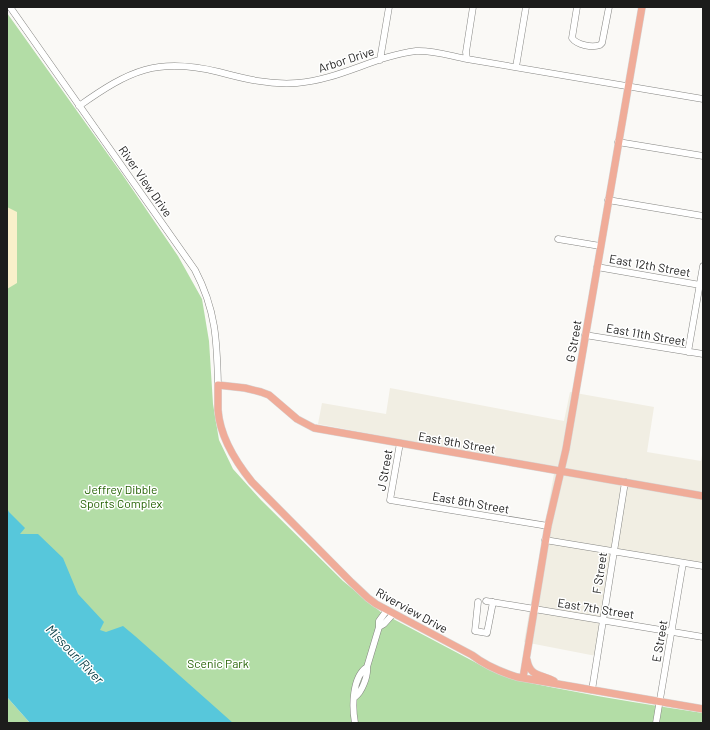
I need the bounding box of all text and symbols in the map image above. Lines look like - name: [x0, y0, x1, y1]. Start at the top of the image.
- street label: Arbor Drive: [316, 43, 376, 75]
- street label: River View Drive: [116, 143, 176, 219]
- street label: East 12th Street: [608, 251, 692, 279]
- street label: G Street: [562, 319, 584, 363]
- street label: East 11th Street: [605, 320, 687, 348]
- street label: East 9th Street: [417, 428, 497, 456]
- street label: J Street: [373, 448, 395, 492]
- park label: Jeffrey Dibble Sports Complex: [80, 482, 162, 510]
- street label: East 8th Street: [431, 488, 511, 516]
- street label: F Street: [589, 551, 609, 595]
- street label: Riverview Drive: [374, 585, 450, 635]
- street label: East 7th Street: [557, 595, 635, 621]
- street label: E Street: [648, 619, 670, 663]
- water label: Missouri River: [43, 621, 108, 687]
- park label: Scenic Park: [187, 656, 249, 670]

